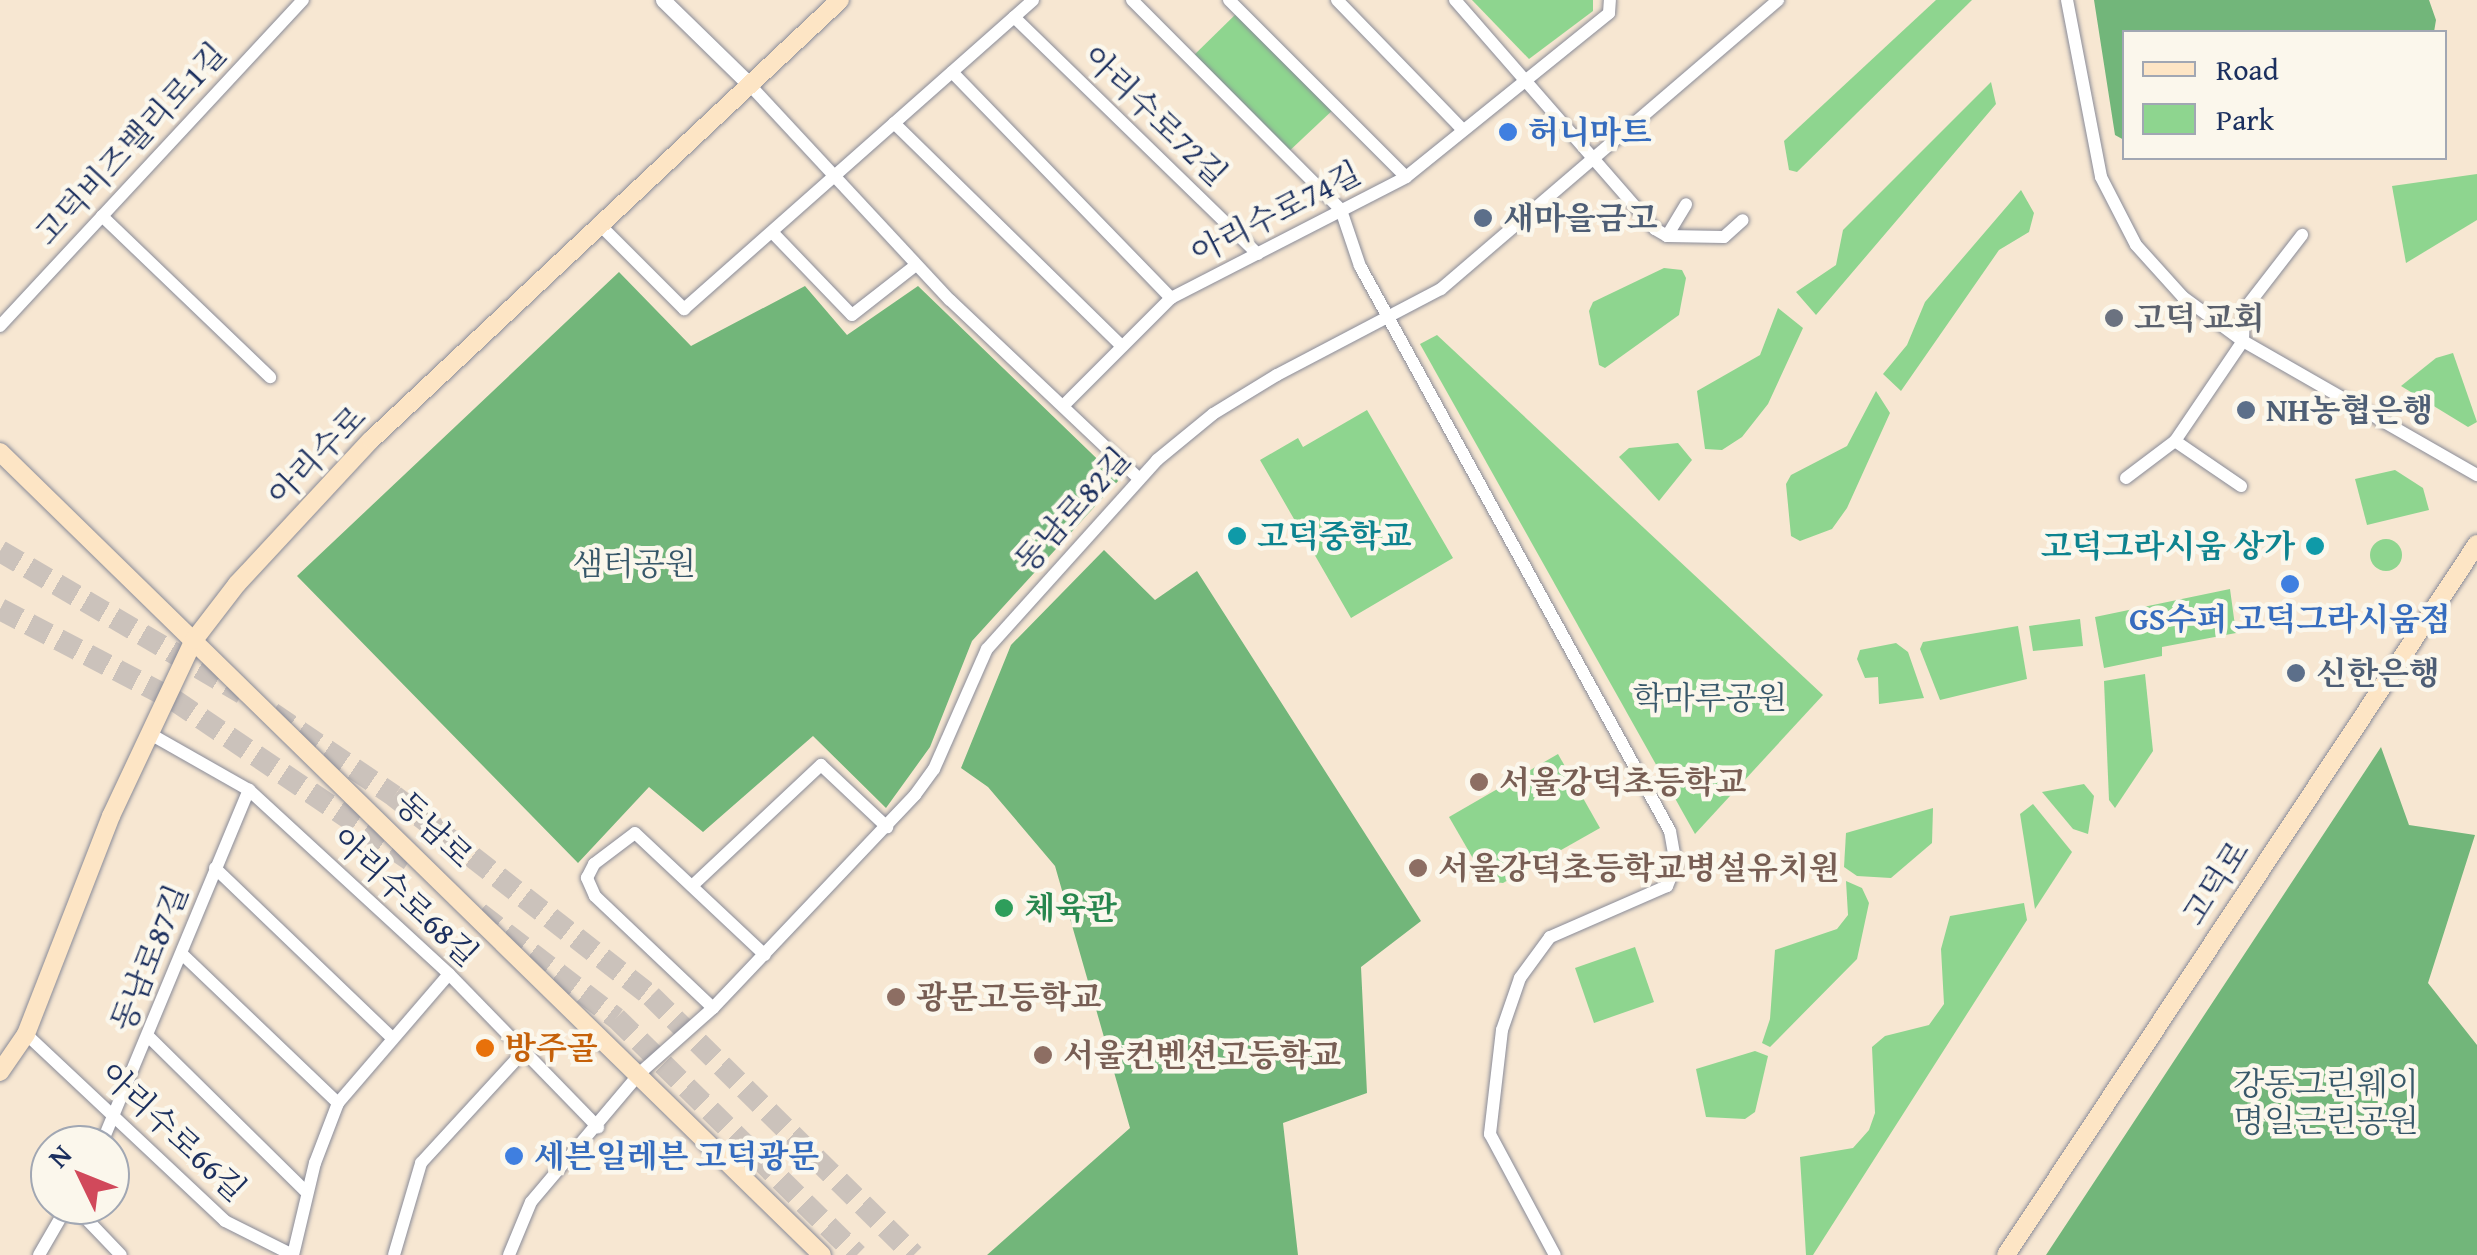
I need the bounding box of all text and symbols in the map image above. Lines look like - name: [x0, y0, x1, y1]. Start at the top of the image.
- legend: [2122, 30, 2447, 160]
- street label: 고덕비즈밸리로1길: [27, 35, 235, 253]
- street label: 아리수로72길: [1075, 38, 1235, 194]
- text: Road: [2216, 47, 2279, 91]
- text: Park: [2216, 97, 2274, 141]
- place label: 허니마트: [1528, 113, 1652, 151]
- marker: 허니마트: [1497, 121, 1519, 143]
- street label: 아리수로74길: [1185, 154, 1367, 272]
- place label: 새마을금고: [1503, 199, 1658, 237]
- marker: 새마을금고: [1472, 207, 1494, 229]
- place label: 고덕 교회: [2134, 299, 2265, 337]
- marker: 고덕 교회: [2103, 307, 2125, 329]
- place label: NH농협은행: [2266, 391, 2433, 429]
- street label: 아리수로: [260, 398, 374, 514]
- marker: NH농협은행: [2235, 399, 2257, 421]
- street label: 동남로82길: [1007, 440, 1139, 580]
- place label: 고덕중학교: [1257, 517, 1412, 555]
- marker: 고덕중학교: [1226, 525, 1248, 547]
- place label: 고덕그라시움 상가: [2041, 527, 2295, 565]
- marker: 고덕그라시움 상가: [2304, 535, 2326, 557]
- park label: 샘터공원: [572, 545, 696, 583]
- marker: GS수퍼 고덕그라시움점: [2279, 573, 2301, 595]
- place label: GS수퍼 고덕그라시움점: [2129, 600, 2451, 638]
- place label: 신한은행: [2316, 654, 2440, 692]
- marker: 신한은행: [2285, 662, 2307, 684]
- park label: 학마루공원: [1633, 679, 1787, 717]
- place label: 서울강덕초등학교: [1499, 763, 1746, 801]
- marker: 서울강덕초등학교: [1468, 771, 1490, 793]
- street label: 동남로: [387, 784, 481, 876]
- street label: 아리수로68길: [324, 820, 486, 974]
- street label: 고덕로: [2175, 834, 2257, 932]
- place label: 서울강덕초등학교병설유치원: [1438, 849, 1840, 887]
- marker: 서울강덕초등학교병설유치원: [1407, 857, 1429, 879]
- street label: 동남로87길: [103, 879, 197, 1037]
- place label: 체육관: [1024, 889, 1117, 927]
- marker: 체육관: [993, 897, 1015, 919]
- place label: 광문고등학교: [916, 978, 1101, 1016]
- marker: 광문고등학교: [885, 986, 907, 1008]
- place label: 방주골: [505, 1029, 598, 1067]
- place label: 서울컨벤션고등학교: [1063, 1036, 1341, 1074]
- marker: 방주골: [474, 1037, 496, 1059]
- marker: 서울컨벤션고등학교: [1032, 1044, 1054, 1066]
- street label: 아리수로66길: [92, 1055, 254, 1209]
- park label: 강동그린웨이 명일근린공원: [2233, 1066, 2419, 1141]
- north arrow: [30, 1125, 130, 1225]
- text: N: [38, 1135, 81, 1176]
- place label: 세븐일레븐 고덕광문: [534, 1137, 819, 1175]
- marker: 세븐일레븐 고덕광문: [503, 1145, 525, 1167]

